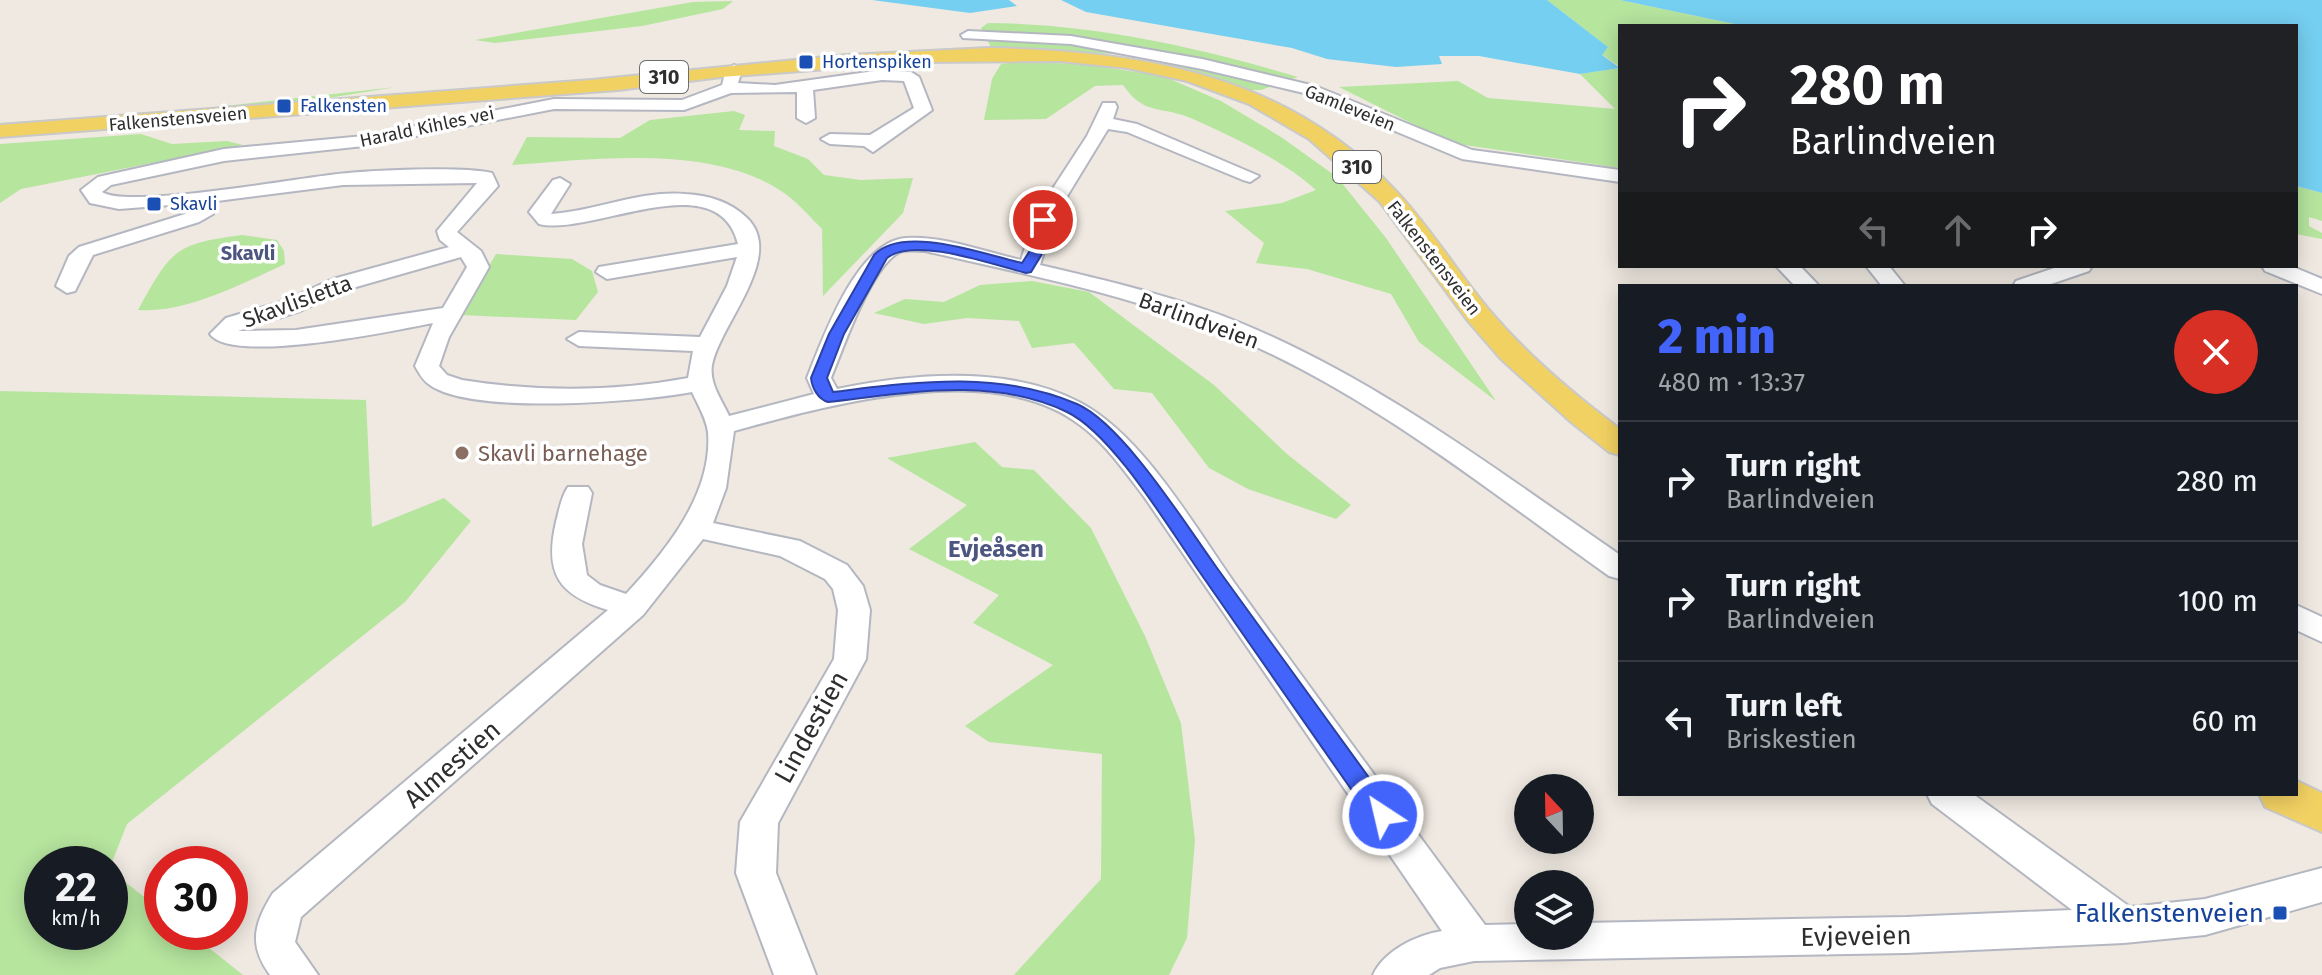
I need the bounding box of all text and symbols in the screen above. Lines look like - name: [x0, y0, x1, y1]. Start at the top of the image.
- place label: Hortenspiken: [822, 51, 932, 73]
- text: 280 m: [1790, 52, 1945, 119]
- marker: Hortenspiken: [797, 53, 815, 71]
- icon: right: [1658, 56, 1762, 160]
- road number: 310: [640, 61, 688, 93]
- street label: Gamleveien: [1302, 80, 1398, 136]
- place label: Falkensten: [300, 95, 387, 117]
- marker: Falkensten: [275, 97, 293, 115]
- street label: Falkenstensveien: [108, 102, 248, 136]
- street label: Harald Kihles vei: [358, 102, 496, 152]
- text: Barlindveien: [1790, 120, 1997, 164]
- road number: 310: [1333, 151, 1381, 183]
- pin: [1009, 186, 1077, 254]
- place label: Skavli: [170, 193, 217, 215]
- marker: Skavli: [145, 195, 163, 213]
- street label: Falkenstensveien: [1382, 196, 1486, 320]
- icon: arrive: [1021, 198, 1065, 242]
- icon: left: [1852, 208, 1896, 252]
- icon: ahead: [1936, 208, 1980, 252]
- icon: right: [2020, 208, 2064, 252]
- district label: Skavli: [221, 241, 275, 265]
- street label: Skavlisletta: [239, 269, 356, 334]
- street label: Barlindveien: [1135, 286, 1263, 355]
- text: 2 min: [1658, 308, 1776, 366]
- button: close: [2174, 310, 2258, 394]
- text: 480 m · 13:37: [1658, 367, 1805, 398]
- place label: Skavli barnehage: [478, 440, 648, 467]
- marker: Skavli barnehage: [453, 444, 471, 462]
- text: Turn right: [1726, 448, 1861, 484]
- icon: right: [1658, 459, 1702, 503]
- text: 280 m: [2176, 463, 2258, 499]
- text: Barlindveien: [1726, 484, 1875, 515]
- district label: Evjeåsen: [948, 535, 1044, 563]
- text: Turn right: [1726, 568, 1861, 604]
- icon: right: [1658, 579, 1702, 623]
- text: 100 m: [2178, 583, 2258, 619]
- text: Barlindveien: [1726, 604, 1875, 635]
- street label: Lindestien: [768, 666, 855, 789]
- text: Turn left: [1726, 688, 1842, 724]
- icon: left: [1658, 699, 1702, 743]
- text: 60 m: [2192, 703, 2258, 739]
- street label: Almestien: [398, 714, 507, 815]
- text: Briskestien: [1726, 724, 1857, 755]
- position arrow: [1341, 773, 1425, 857]
- north arrow: [1514, 774, 1594, 854]
- map controls: [1514, 774, 1594, 950]
- speed limit sign: 30: [144, 846, 248, 950]
- text: 22: [55, 864, 97, 912]
- button: layers: [1514, 870, 1594, 950]
- place label: Falkenstenveien: [2075, 898, 2264, 929]
- marker: Falkenstenveien: [2271, 904, 2289, 922]
- text: km/h: [51, 906, 101, 930]
- street label: Evjeveien: [1800, 920, 1912, 953]

